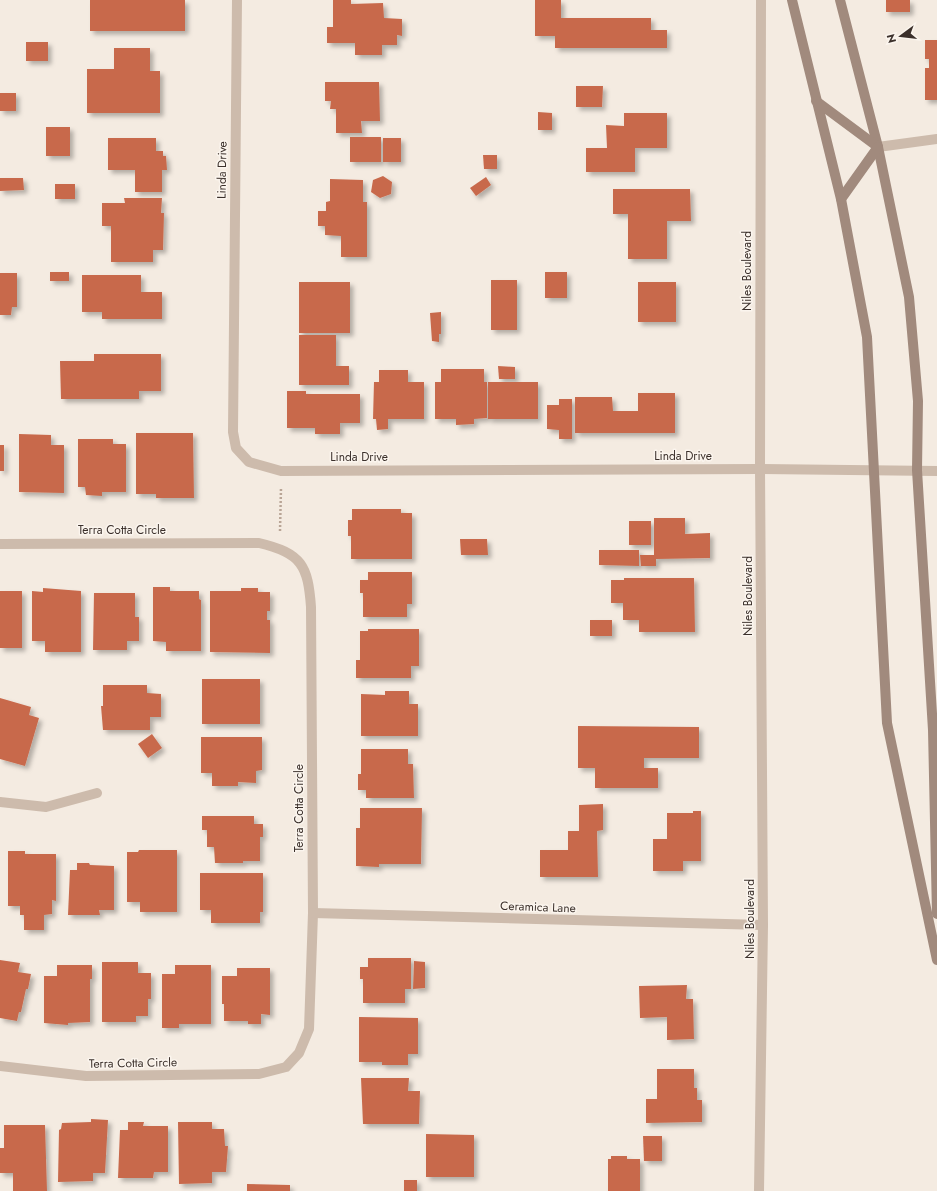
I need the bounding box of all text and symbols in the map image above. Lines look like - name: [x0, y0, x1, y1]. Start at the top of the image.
- north arrow: [881, 16, 921, 56]
- text: N: [882, 32, 900, 45]
- street label: Linda Drive: [212, 141, 232, 199]
- street label: Niles Boulevard: [738, 231, 756, 311]
- street label: Linda Drive: [654, 447, 712, 465]
- street label: Linda Drive: [330, 448, 388, 466]
- street label: Terra Cotta Circle: [78, 521, 166, 539]
- street label: Niles Boulevard: [739, 556, 757, 636]
- street label: Terra Cotta Circle: [290, 764, 308, 852]
- street label: Niles Boulevard: [741, 879, 759, 959]
- street label: Ceramica Lane: [500, 897, 576, 917]
- street label: Terra Cotta Circle: [89, 1053, 177, 1073]

